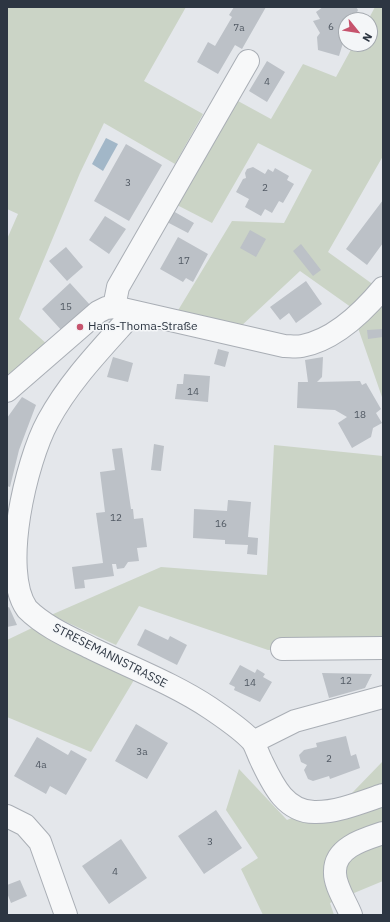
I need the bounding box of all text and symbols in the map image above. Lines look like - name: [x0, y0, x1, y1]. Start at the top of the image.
- north arrow: [338, 12, 378, 52]
- house number: 6: [328, 21, 334, 33]
- house number: 7a: [233, 22, 245, 34]
- text: N: [359, 31, 376, 44]
- house number: 4: [264, 76, 270, 88]
- house number: 3: [125, 177, 131, 189]
- house number: 2: [262, 182, 268, 194]
- house number: 17: [178, 255, 190, 267]
- house number: 15: [60, 301, 72, 313]
- place label: Hans-Thoma-Straße: [88, 320, 198, 334]
- marker: Hans-Thoma-Straße: [75, 322, 85, 332]
- house number: 14: [187, 386, 199, 398]
- house number: 18: [354, 409, 366, 421]
- house number: 12: [110, 512, 122, 524]
- house number: 16: [215, 518, 227, 530]
- street label: STRESEMANNSTRASSE: [50, 621, 170, 691]
- house number: 12: [340, 675, 352, 687]
- house number: 14: [244, 677, 256, 689]
- house number: 3a: [136, 746, 148, 758]
- house number: 2: [326, 753, 332, 765]
- house number: 4a: [35, 759, 47, 771]
- house number: 3: [207, 836, 213, 848]
- house number: 4: [112, 866, 118, 878]

